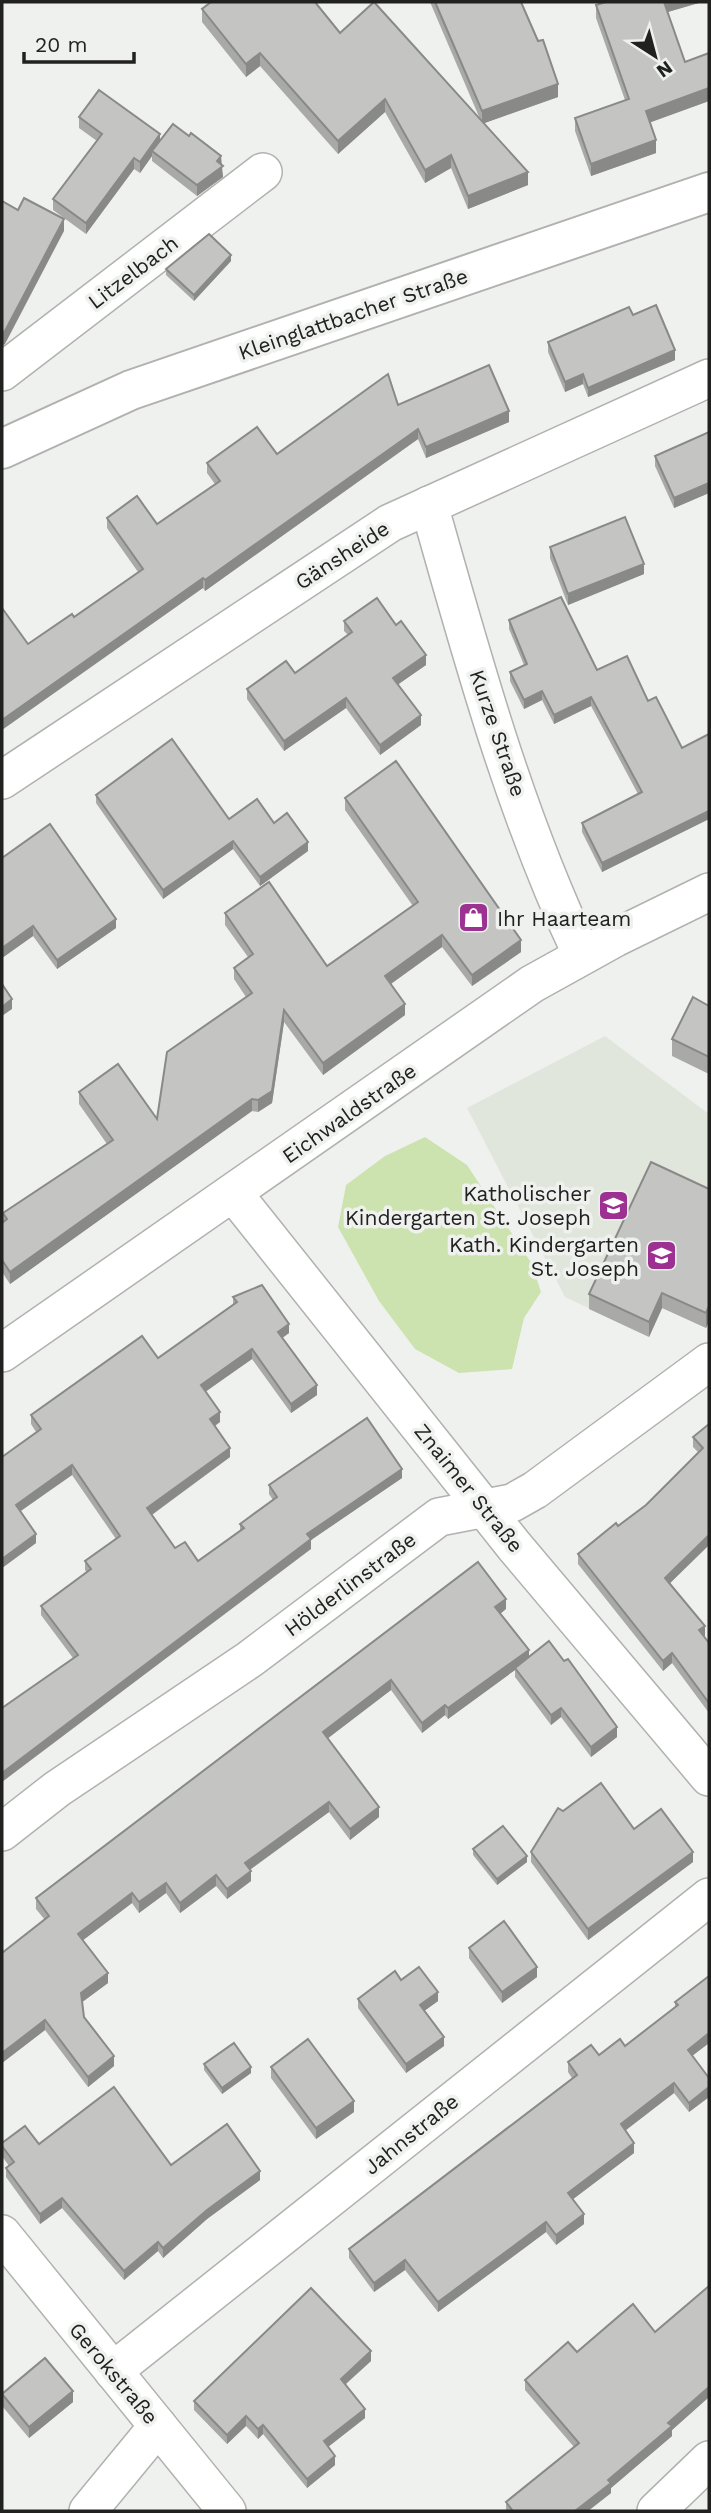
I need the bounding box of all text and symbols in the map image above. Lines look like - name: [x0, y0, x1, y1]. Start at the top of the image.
- scale bar: [24, 21, 135, 65]
- north arrow: [620, 21, 690, 91]
- text: 20 m: [35, 32, 87, 57]
- text: N: [652, 56, 677, 83]
- street label: Litzelbach: [83, 230, 183, 314]
- street label: Kleinglattbacher Straße: [235, 263, 471, 365]
- street label: Gänsheide: [290, 515, 394, 595]
- street label: Kurze Straße: [465, 666, 531, 800]
- shop icon: Ihr Haarteam: [457, 901, 491, 935]
- place label: Ihr Haarteam: [497, 906, 631, 931]
- street label: Eichwaldstraße: [277, 1058, 421, 1168]
- place label: Katholischer Kindergarten St. Joseph: [345, 1181, 591, 1230]
- school or university icon: Katholischer Kindergarten St. Joseph: [597, 1188, 631, 1222]
- place label: Kath. Kindergarten St. Joseph: [449, 1232, 639, 1281]
- school or university icon: Kath. Kindergarten St. Joseph: [645, 1239, 679, 1273]
- street label: Znaimer Straße: [409, 1419, 529, 1557]
- street label: Hölderlinstraße: [279, 1526, 421, 1642]
- street label: Jahnstraße: [359, 2088, 463, 2180]
- street label: Gerokstraße: [64, 2317, 164, 2429]

